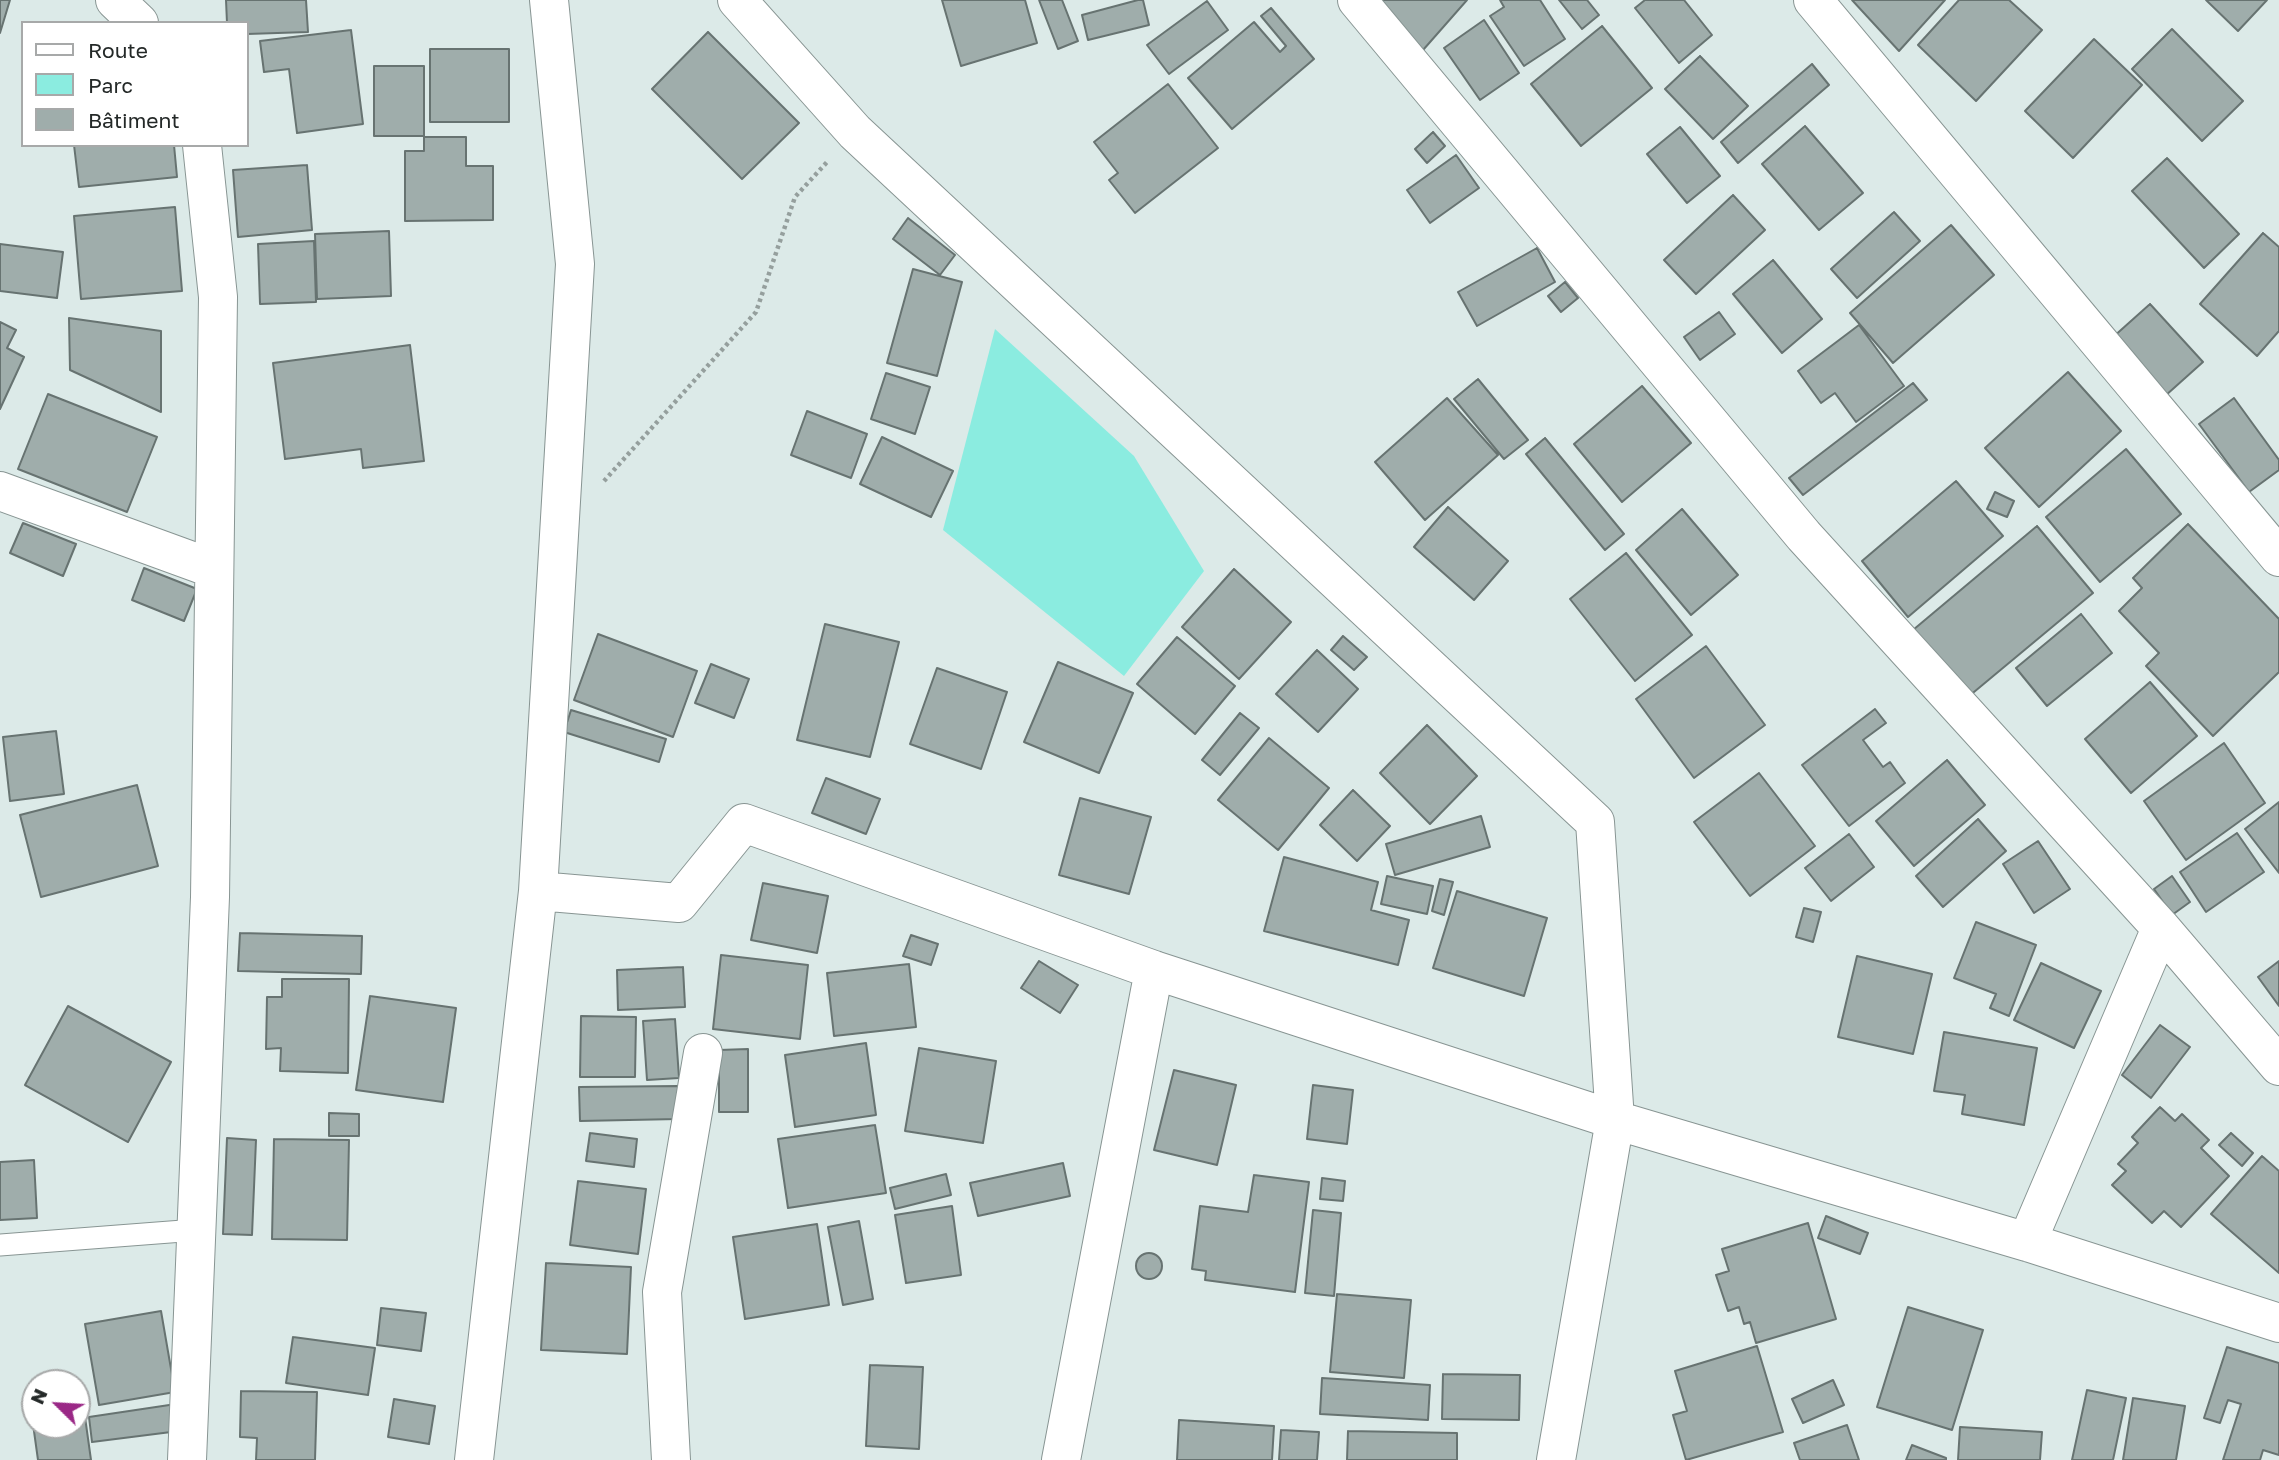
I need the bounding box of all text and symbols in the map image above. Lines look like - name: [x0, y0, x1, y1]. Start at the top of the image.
- legend: [21, 21, 248, 147]
- text: Route: [88, 37, 148, 63]
- text: Parc: [88, 72, 133, 98]
- text: Bâtiment: [88, 107, 180, 133]
- north arrow: [21, 1369, 91, 1439]
- text: N: [25, 1385, 52, 1407]

